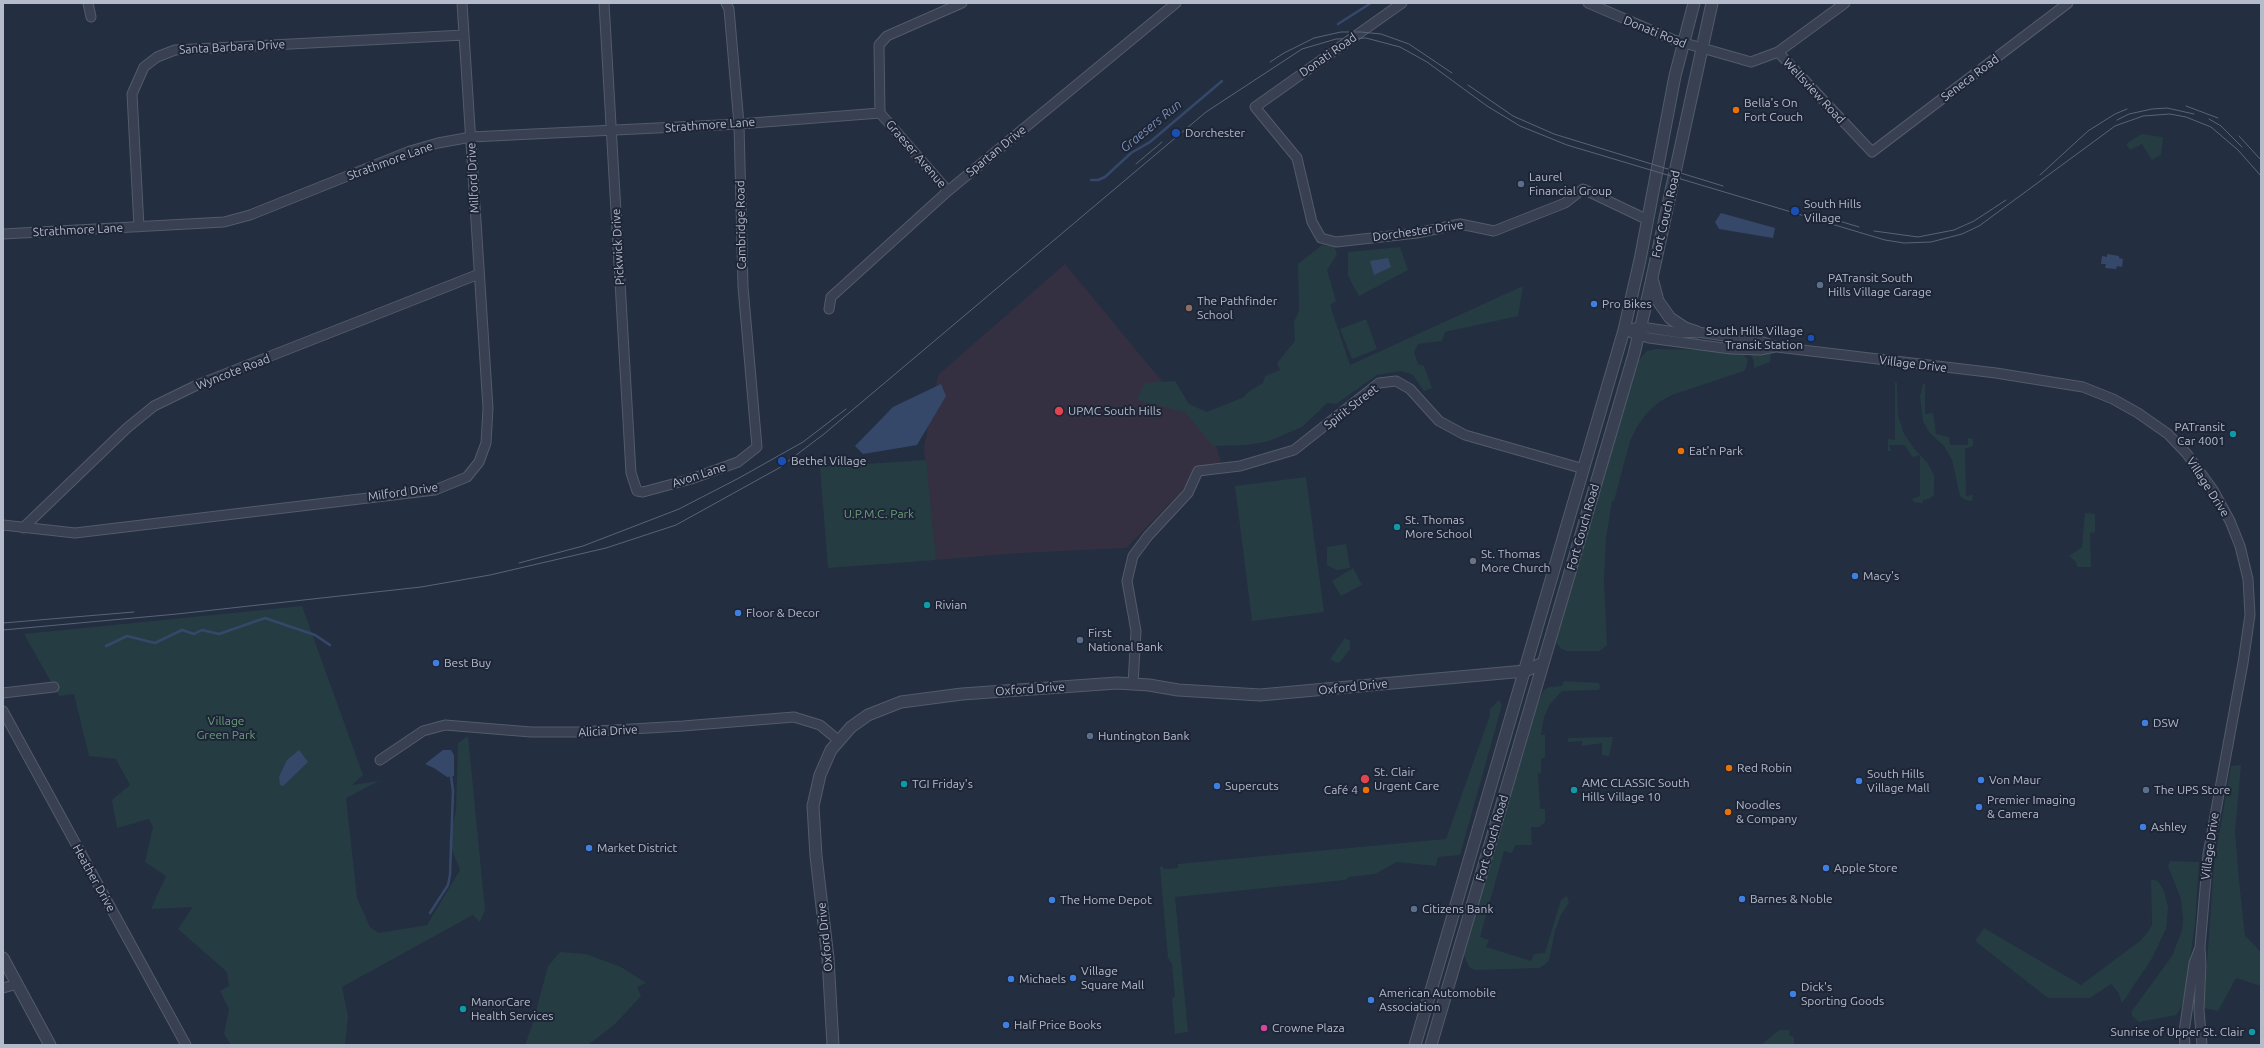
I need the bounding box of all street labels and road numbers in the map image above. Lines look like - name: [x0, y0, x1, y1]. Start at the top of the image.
- street label: Donati Road: [1621, 13, 1689, 51]
- street label: Donati Road: [1297, 30, 1359, 80]
- street label: Santa Barbara Drive: [179, 37, 285, 57]
- street label: Seneca Road: [1938, 52, 2002, 104]
- street label: Wellsview Road: [1780, 55, 1848, 127]
- street label: Strathmore Lane: [664, 115, 756, 135]
- street label: Graeser Avenue: [883, 117, 949, 191]
- street label: Spartan Drive: [963, 122, 1029, 180]
- street label: Strathmore Lane: [345, 139, 435, 183]
- street label: Milford Drive: [464, 142, 482, 214]
- street label: Fort Couch Road: [1649, 169, 1683, 259]
- street label: Cambridge Road: [733, 180, 749, 270]
- street label: Pickwick Drive: [609, 208, 627, 286]
- street label: Dorchester Drive: [1372, 218, 1464, 244]
- street label: Strathmore Lane: [33, 220, 123, 240]
- street label: Wyncote Road: [194, 351, 272, 393]
- street label: Village Drive: [1878, 353, 1948, 375]
- street label: Spirit Street: [1321, 381, 1381, 433]
- street label: Village Drive: [2183, 455, 2233, 519]
- street label: Avon Lane: [670, 460, 728, 490]
- street label: Milford Drive: [367, 480, 439, 504]
- street label: Fort Couch Road: [1564, 482, 1602, 572]
- street label: Oxford Drive: [1318, 676, 1388, 698]
- street label: Oxford Drive: [995, 679, 1065, 699]
- street label: Alicia Drive: [578, 722, 638, 740]
- street label: Fort Couch Road: [1473, 793, 1511, 883]
- street label: Village Drive: [2198, 811, 2222, 881]
- street label: Heather Drive: [70, 842, 118, 914]
- street label: Oxford Drive: [814, 902, 836, 972]

